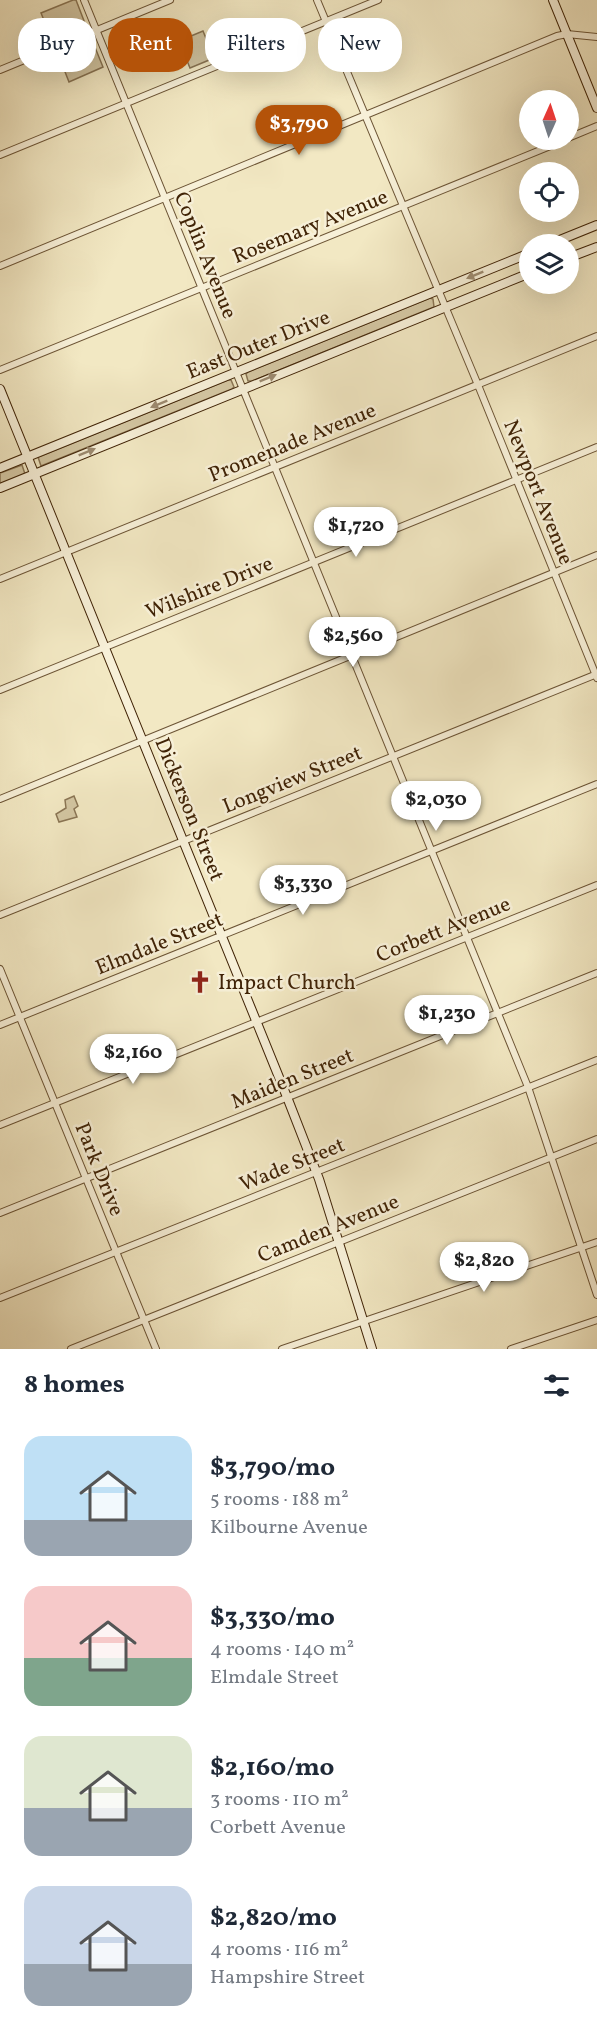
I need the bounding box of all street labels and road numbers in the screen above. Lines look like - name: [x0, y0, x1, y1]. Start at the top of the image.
- street label: Rosemary Avenue: [228, 183, 393, 272]
- street label: Coplin Avenue: [166, 188, 243, 323]
- street label: East Outer Drive: [183, 303, 335, 387]
- street label: Promenade Avenue: [204, 397, 381, 490]
- street label: Newport Avenue: [495, 416, 580, 569]
- street label: Wilshire Drive: [142, 550, 278, 627]
- street label: Dickerson Street: [147, 734, 231, 886]
- street label: Longview Street: [218, 739, 367, 822]
- street label: Corbett Avenue: [372, 890, 515, 971]
- street label: Elmdale Street: [91, 906, 228, 983]
- street label: Maiden Street: [227, 1042, 358, 1117]
- street label: Park Drive: [67, 1119, 130, 1221]
- street label: Wade Street: [236, 1131, 349, 1200]
- street label: Camden Avenue: [254, 1188, 404, 1271]

